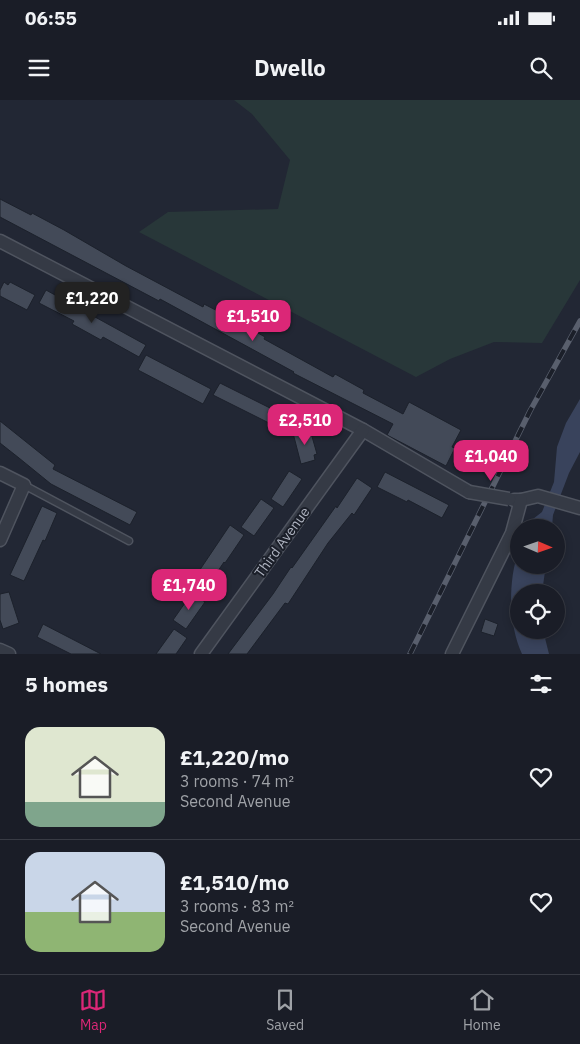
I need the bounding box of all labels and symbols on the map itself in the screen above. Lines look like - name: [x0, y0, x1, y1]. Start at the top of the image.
- pin: £1,220: [51, 282, 133, 324]
- pin: £1,510: [212, 300, 294, 342]
- pin: £2,510: [264, 404, 346, 446]
- pin: £1,040: [450, 440, 532, 482]
- street label: Third Avenue: [250, 503, 314, 581]
- north arrow: [510, 519, 565, 574]
- pin: £1,740: [148, 568, 230, 611]

